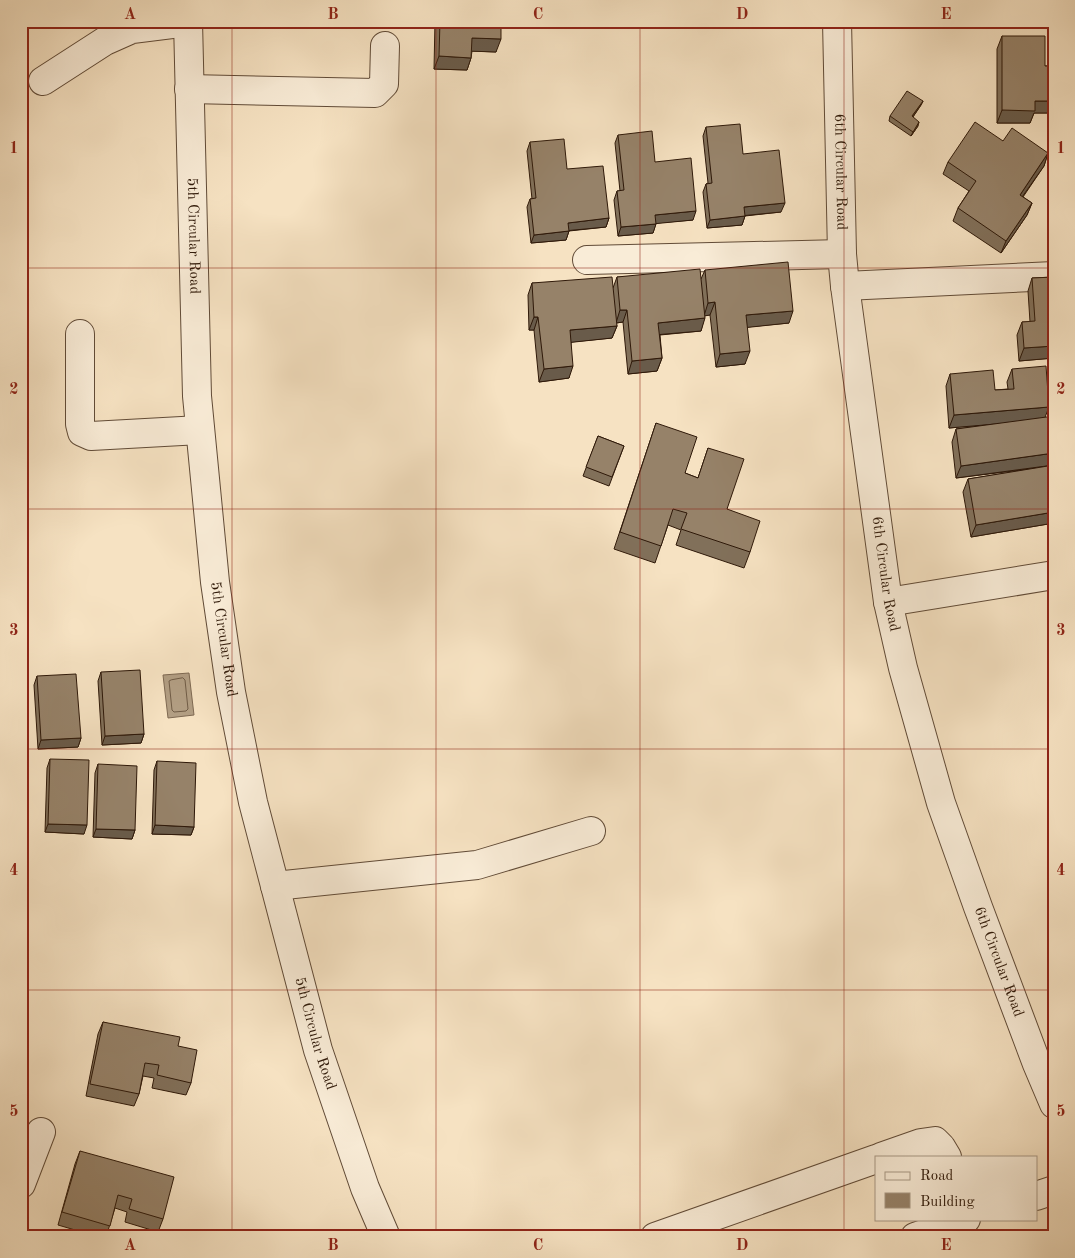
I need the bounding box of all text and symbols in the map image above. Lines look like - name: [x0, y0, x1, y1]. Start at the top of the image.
- text: A: [124, 7, 136, 23]
- text: B: [327, 7, 339, 23]
- text: C: [533, 7, 543, 23]
- text: D: [736, 7, 748, 23]
- text: E: [940, 7, 952, 23]
- street label: 6th Circular Road: [831, 114, 849, 231]
- text: 1: [9, 141, 19, 157]
- text: 1: [1056, 141, 1066, 157]
- street label: 5th Circular Road: [184, 178, 202, 295]
- text: 2: [9, 382, 19, 398]
- text: 2: [1056, 382, 1066, 398]
- street label: 6th Circular Road: [869, 515, 902, 633]
- street label: 5th Circular Road: [208, 581, 239, 699]
- text: 3: [9, 623, 19, 639]
- text: 3: [1056, 623, 1066, 639]
- text: 4: [9, 863, 19, 879]
- text: 4: [1056, 863, 1066, 879]
- street label: 6th Circular Road: [971, 905, 1026, 1019]
- street label: 5th Circular Road: [292, 976, 339, 1092]
- text: 5: [9, 1104, 19, 1120]
- text: 5: [1056, 1104, 1066, 1120]
- legend: [875, 1156, 1038, 1220]
- text: Road: [920, 1169, 954, 1184]
- text: Building: [920, 1195, 975, 1210]
- text: A: [124, 1238, 136, 1254]
- text: B: [327, 1238, 339, 1254]
- text: C: [533, 1238, 543, 1254]
- text: D: [736, 1238, 748, 1254]
- text: E: [940, 1238, 952, 1254]

